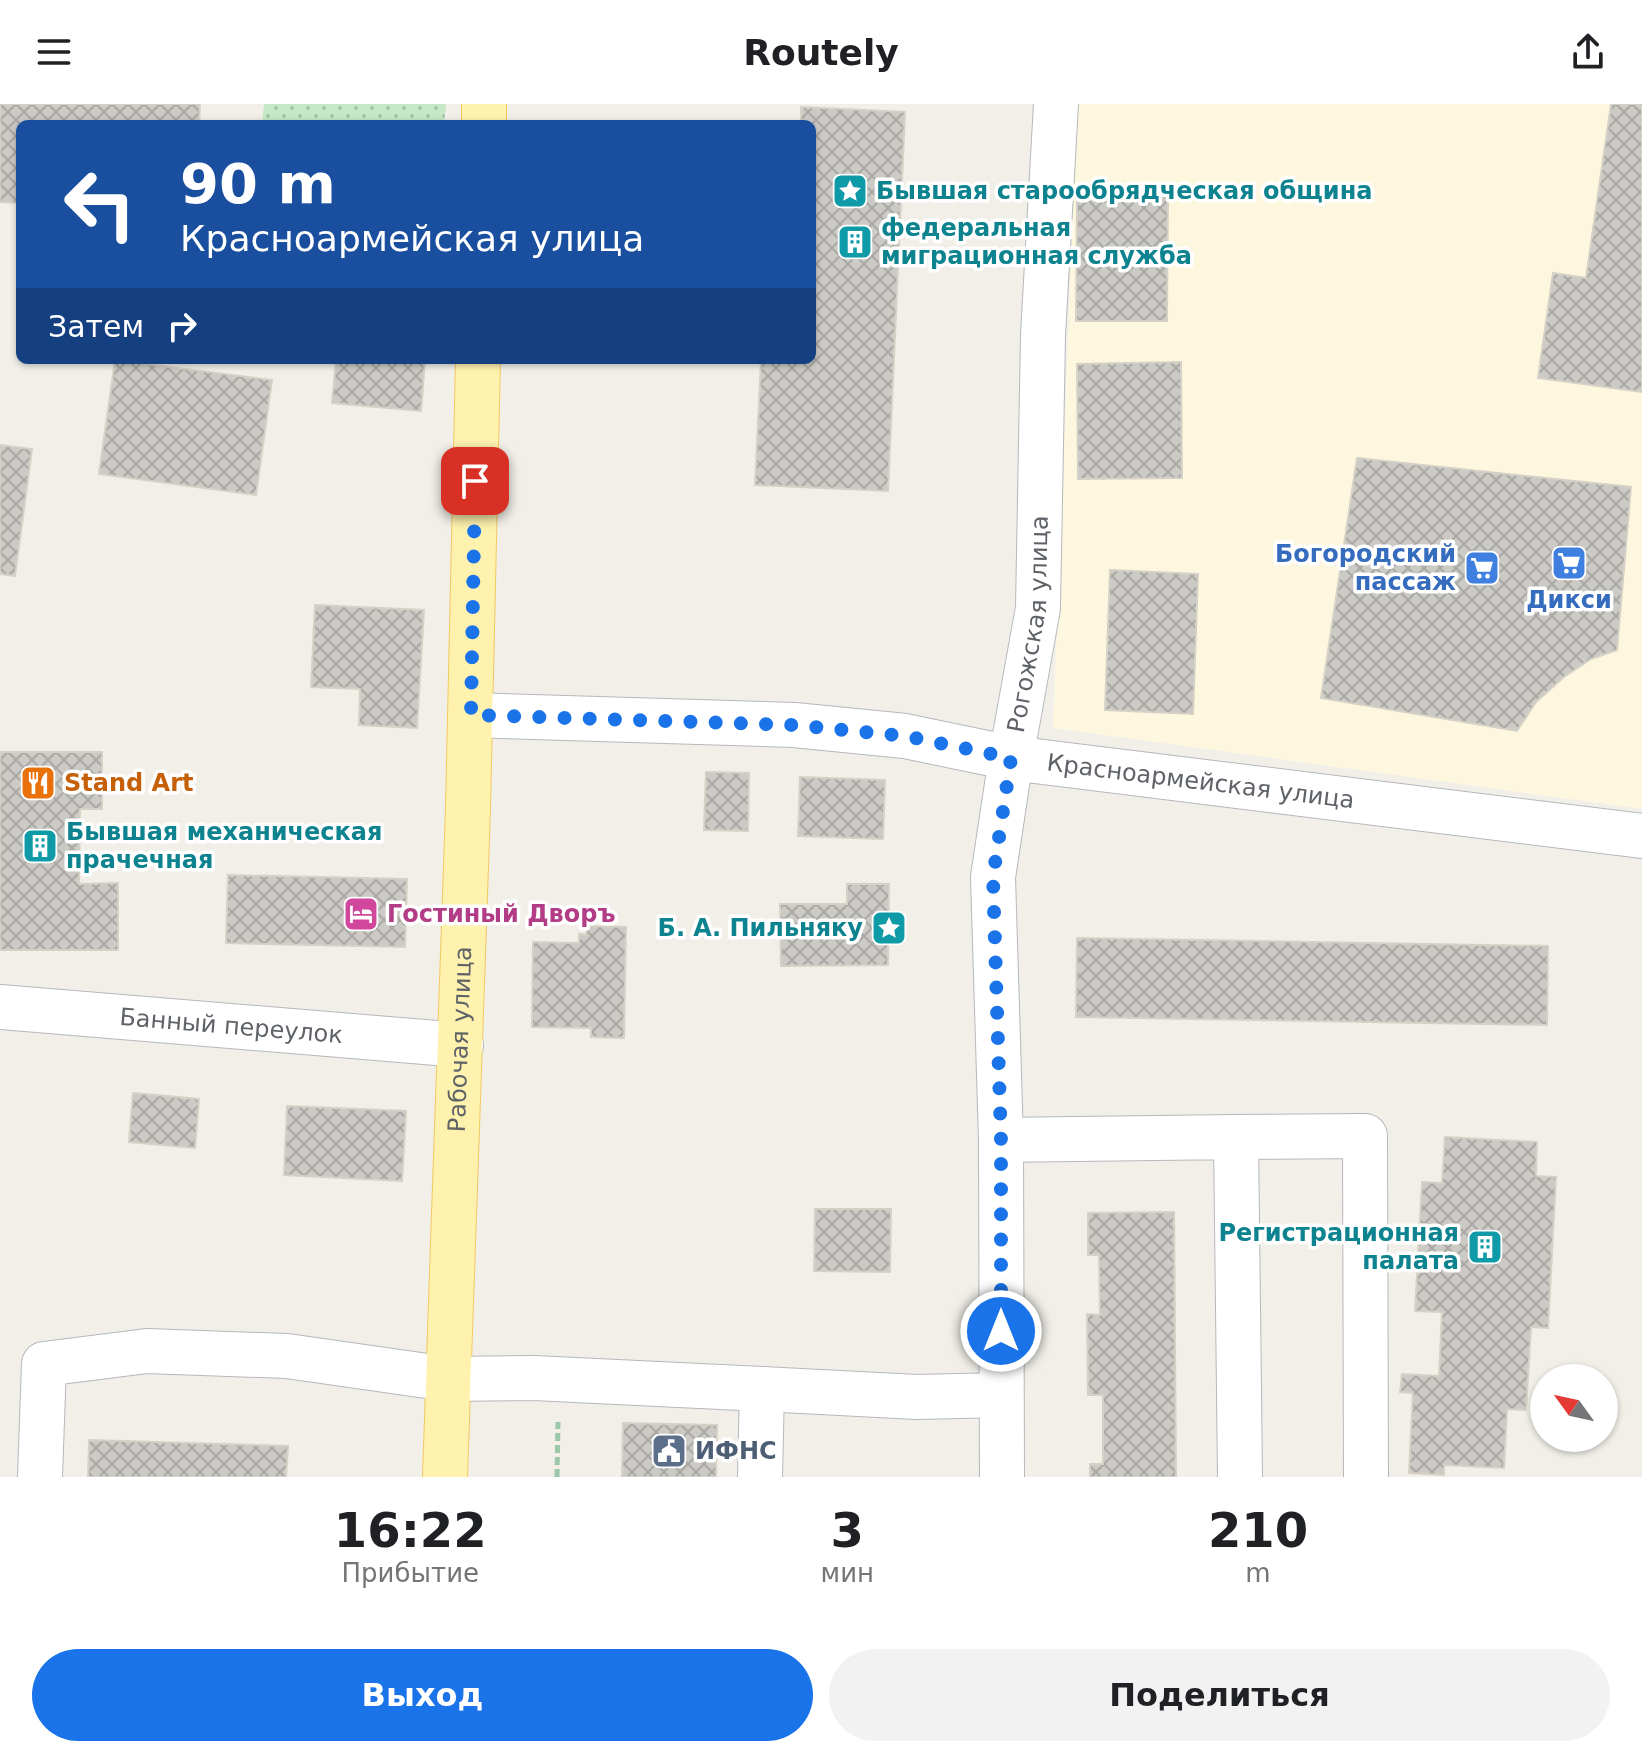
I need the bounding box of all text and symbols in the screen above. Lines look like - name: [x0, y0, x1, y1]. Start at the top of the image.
- icon: menu: [32, 30, 76, 74]
- icon: share: [1566, 30, 1610, 74]
- text: Routely: [743, 32, 899, 73]
- text: 90 m: [180, 151, 336, 216]
- icon: left: [48, 152, 152, 256]
- place icon: Бывшая старообрядческая община: [831, 172, 869, 210]
- place label: Бывшая старообрядческая община: [876, 177, 1372, 205]
- place label: федеральная миграционная служба: [881, 214, 1192, 270]
- text: Красноармейская улица: [180, 218, 644, 259]
- building icon: федеральная миграционная служба: [836, 223, 874, 261]
- icon: right: [160, 304, 204, 348]
- text: Затем: [48, 309, 144, 344]
- pin: [441, 447, 509, 515]
- icon: arrive: [453, 459, 497, 503]
- street label: Рогожская улица: [1002, 515, 1054, 735]
- place label: Богородский пассаж: [1275, 540, 1456, 596]
- supermarket icon: Дикси: [1550, 544, 1588, 582]
- supermarket icon: Богородский пассаж: [1463, 549, 1501, 587]
- place label: Дикси: [1526, 586, 1612, 614]
- street label: Красноармейская улица: [1045, 749, 1356, 814]
- restaurant icon: Stand Art: [19, 764, 57, 802]
- place label: Stand Art: [64, 769, 193, 797]
- place label: Бывшая механическая прачечная: [66, 818, 382, 874]
- building icon: Бывшая механическая прачечная: [21, 827, 59, 865]
- hotel icon: Гостиный Дворъ: [342, 895, 380, 933]
- place label: Гостиный Дворъ: [387, 900, 615, 928]
- place icon: Б. А. Пильняку: [870, 909, 908, 947]
- place label: Б. А. Пильняку: [658, 914, 863, 942]
- street label: Рабочая улица: [443, 946, 477, 1133]
- street label: Банный переулок: [118, 1003, 344, 1049]
- place label: Регистрационная палата: [1218, 1219, 1459, 1275]
- building icon: Регистрационная палата: [1466, 1228, 1504, 1266]
- position arrow: [959, 1289, 1043, 1373]
- north arrow: [1530, 1364, 1618, 1452]
- map controls: [1530, 1364, 1618, 1452]
- public building icon: ИФНС: [650, 1432, 688, 1470]
- place label: ИФНС: [695, 1437, 777, 1465]
- text: 16:22: [334, 1502, 487, 1558]
- text: 3: [831, 1502, 864, 1558]
- text: 210: [1208, 1502, 1308, 1558]
- text: Прибытие: [341, 1558, 479, 1588]
- text: мин: [821, 1558, 874, 1588]
- text: m: [1245, 1558, 1271, 1588]
- button: Выход: [32, 1649, 813, 1741]
- button: Поделиться: [829, 1649, 1610, 1741]

